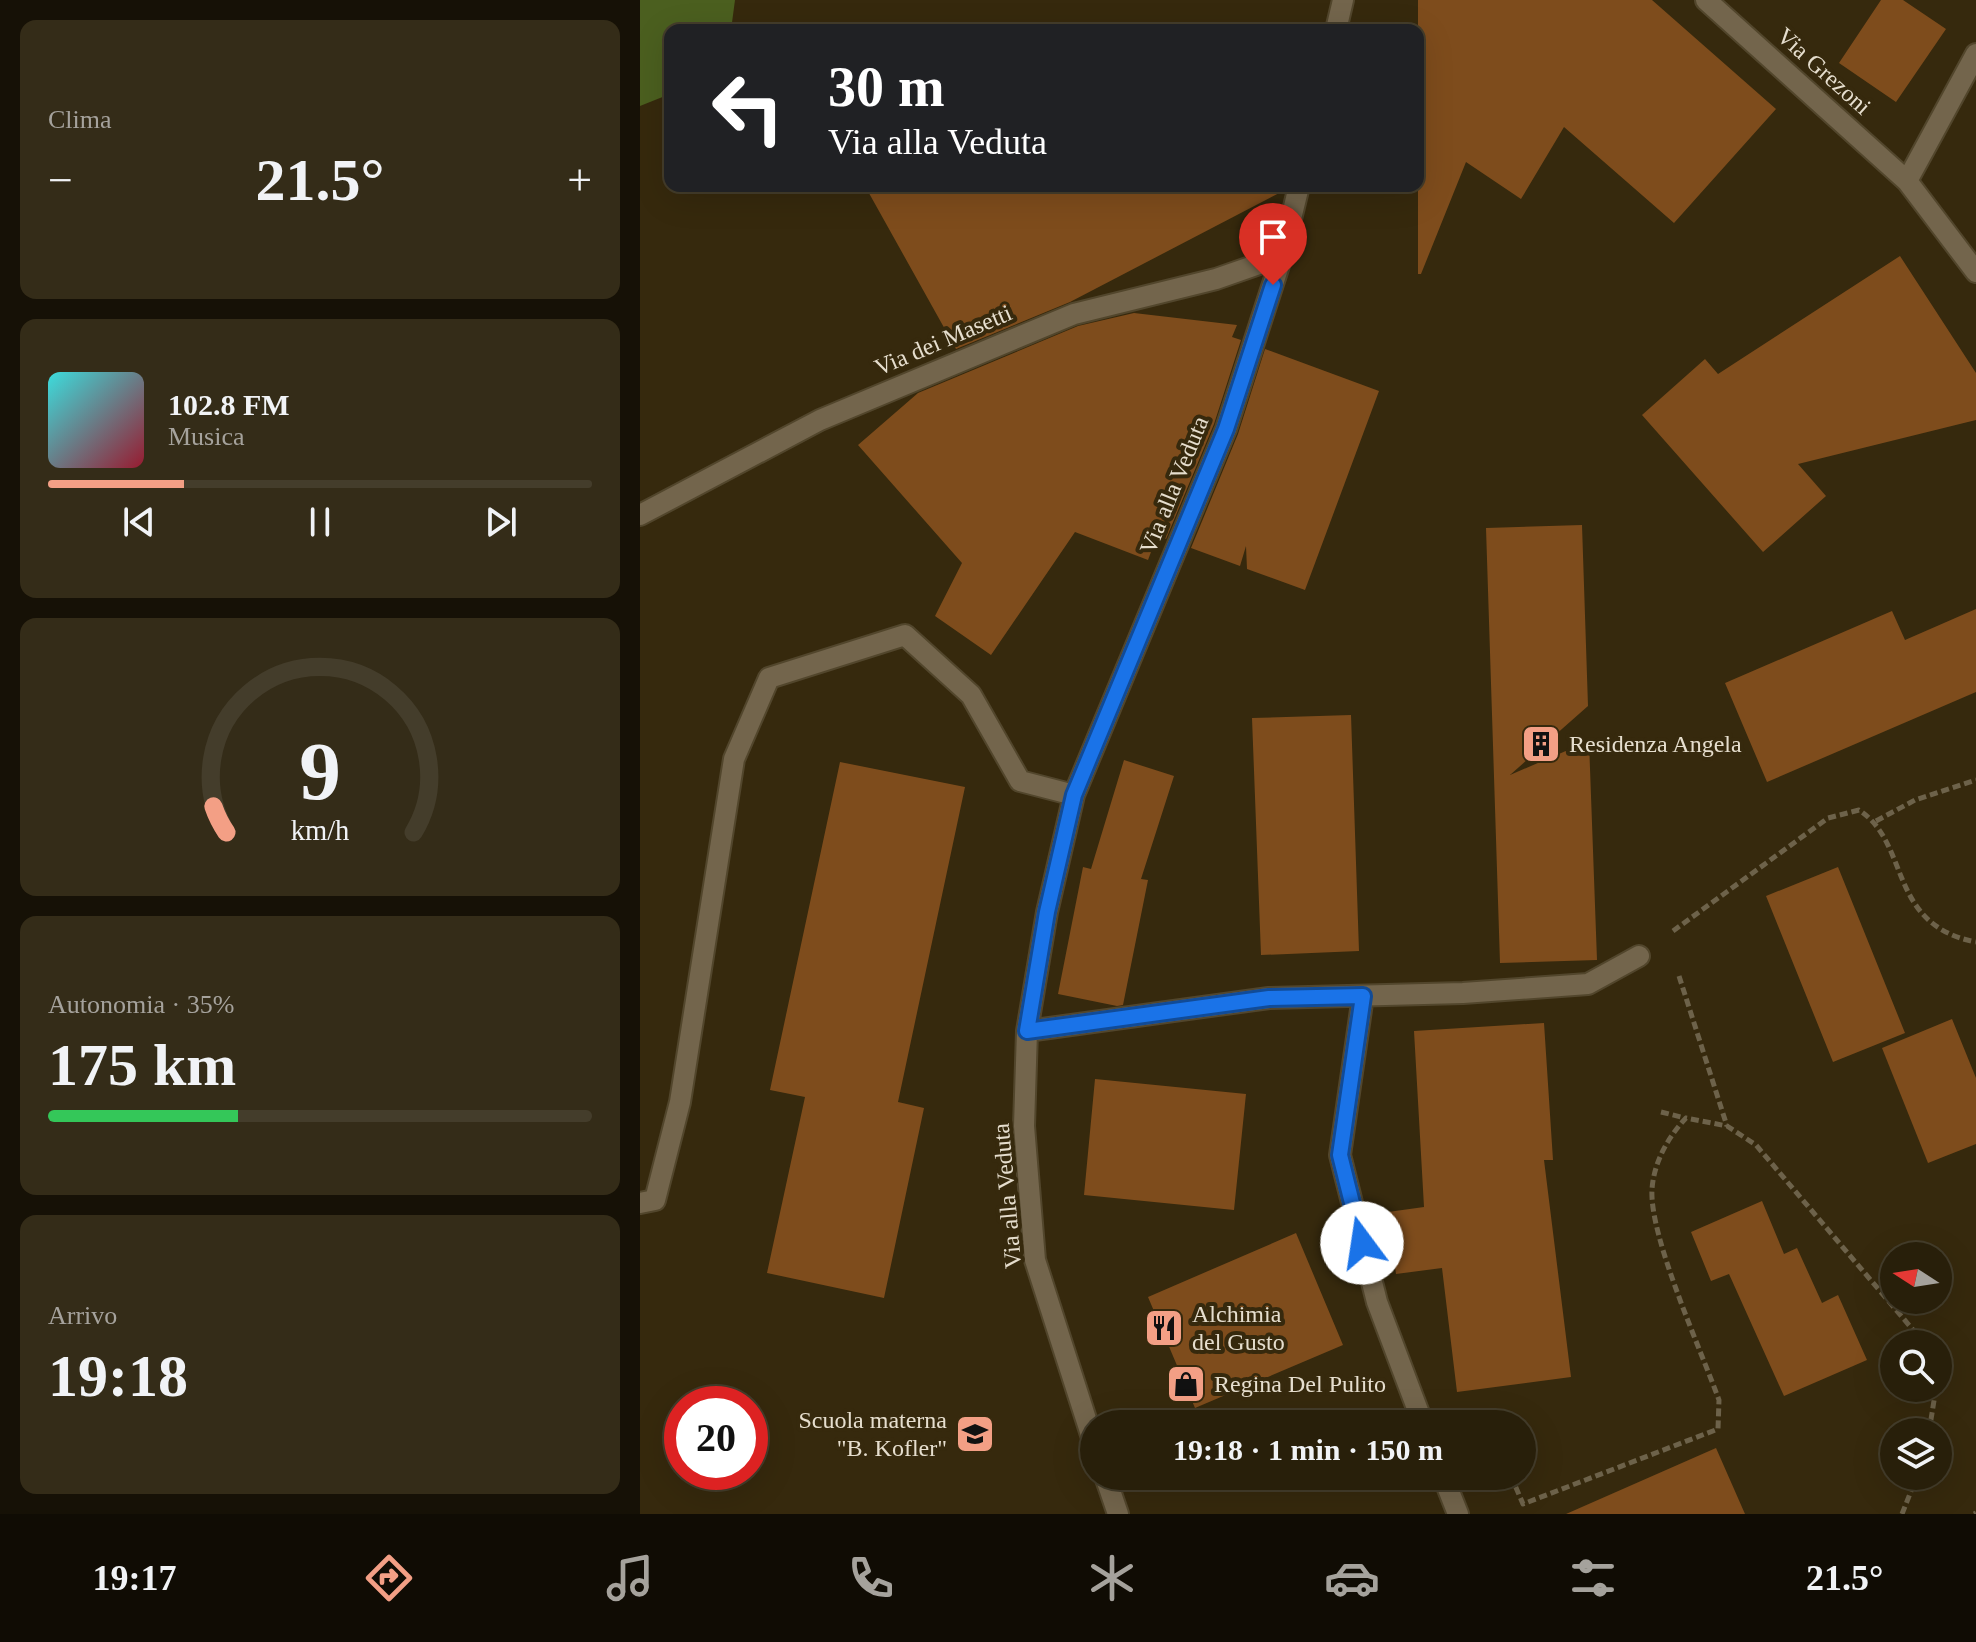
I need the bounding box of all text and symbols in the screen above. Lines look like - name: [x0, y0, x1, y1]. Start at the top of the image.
- street label: Via Grezoni: [1772, 22, 1876, 120]
- icon: left: [696, 56, 800, 160]
- text: 30 m: [828, 56, 945, 118]
- text: Clima: [48, 105, 112, 134]
- text: Via alla Veduta: [828, 122, 1047, 162]
- text: 21.5°: [256, 147, 385, 213]
- text: −: [48, 156, 73, 205]
- text: +: [567, 156, 592, 205]
- pin: [1239, 203, 1307, 285]
- icon: arrive: [1251, 215, 1295, 259]
- street label: Via dei Masetti: [870, 299, 1016, 381]
- text: 102.8 FM: [168, 388, 290, 421]
- street label: Via alla Veduta: [1135, 412, 1214, 558]
- text: Musica: [168, 422, 245, 451]
- icon: previous: [117, 500, 161, 544]
- icon: pause: [298, 500, 342, 544]
- icon: next: [479, 500, 523, 544]
- building icon: Residenza Angela: [1520, 723, 1562, 765]
- text: 9: [299, 725, 341, 817]
- place label: Residenza Angela: [1569, 731, 1742, 757]
- text: km/h: [291, 815, 349, 846]
- text: Autonomia · 35%: [48, 990, 234, 1019]
- text: 175 km: [48, 1032, 236, 1098]
- street label: Via alla Veduta: [988, 1122, 1026, 1270]
- position arrow: [1320, 1201, 1404, 1285]
- north arrow: [1880, 1242, 1952, 1314]
- map controls: [1880, 1242, 1952, 1490]
- text: Arrivo: [48, 1301, 117, 1330]
- place label: Alchimia del Gusto: [1192, 1301, 1285, 1355]
- restaurant icon: Alchimia del Gusto: [1143, 1307, 1185, 1349]
- button: search: [1880, 1330, 1952, 1402]
- text: 19:18: [48, 1343, 188, 1409]
- shop icon: Regina Del Pulito: [1165, 1363, 1207, 1405]
- place label: Regina Del Pulito: [1214, 1371, 1386, 1397]
- speed limit sign: 20: [664, 1386, 768, 1490]
- place label: Scuola materna "B. Kofler": [798, 1407, 947, 1461]
- school or university icon: Scuola materna "B. Kofler": [954, 1413, 996, 1455]
- button: layers: [1880, 1418, 1952, 1490]
- text: 19:18 · 1 min · 150 m: [1173, 1433, 1443, 1466]
- icon: directions: [361, 1550, 417, 1606]
- icon: music: [602, 1550, 658, 1606]
- icon: phone: [843, 1550, 899, 1606]
- icon: climate: [1084, 1550, 1140, 1606]
- icon: car: [1324, 1550, 1380, 1606]
- icon: filters: [1565, 1550, 1621, 1606]
- text: 19:17: [92, 1558, 176, 1598]
- text: 21.5°: [1806, 1558, 1884, 1598]

